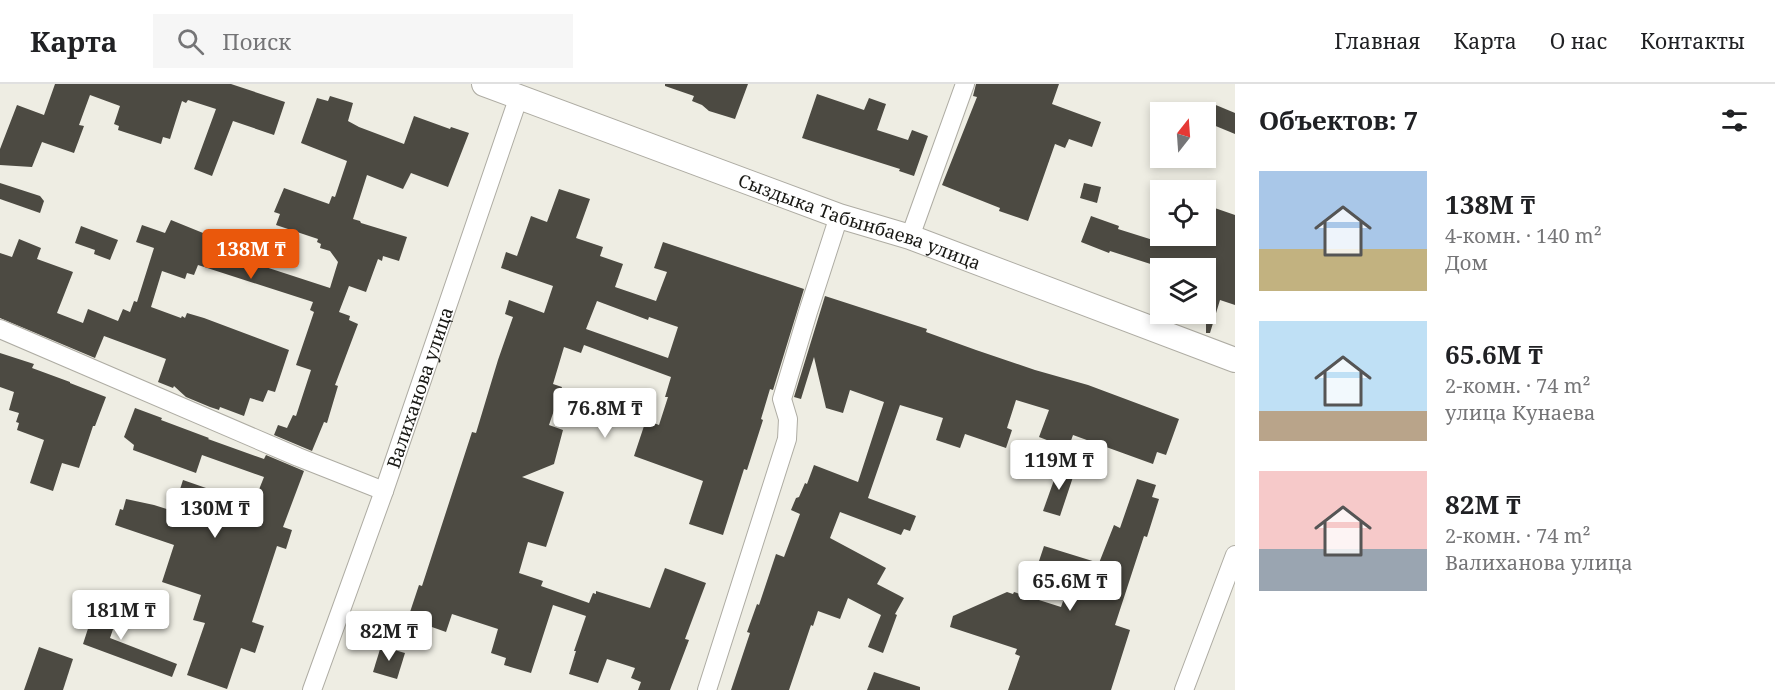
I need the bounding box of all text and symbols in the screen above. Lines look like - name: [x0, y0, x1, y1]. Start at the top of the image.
- search box: [153, 14, 573, 68]
- text: Карта: [30, 22, 117, 60]
- icon: search: [174, 25, 207, 58]
- text: Поиск: [222, 26, 291, 56]
- text: Главная: [1334, 27, 1421, 55]
- text: Карта: [1454, 27, 1517, 55]
- text: О нас: [1550, 27, 1607, 55]
- text: Контакты: [1640, 27, 1745, 55]
- north arrow: [1150, 102, 1216, 168]
- map controls: [1150, 102, 1216, 324]
- text: Объектов: 7: [1259, 102, 1418, 138]
- icon: filters: [1718, 104, 1751, 137]
- street label: Сыздыка Табынбаева улица: [735, 168, 984, 275]
- button: locate: [1150, 180, 1216, 246]
- text: 138M ₸: [1445, 186, 1535, 222]
- icon: home: [1307, 195, 1379, 267]
- text: 4-комн. · 140 m²: [1445, 222, 1602, 249]
- pin: 138M ₸: [202, 229, 300, 280]
- text: 138M ₸: [216, 235, 286, 262]
- text: Дом: [1445, 249, 1488, 276]
- button: layers: [1150, 258, 1216, 324]
- street label: Валиханова улица: [381, 304, 458, 471]
- text: 65.6M ₸: [1445, 336, 1543, 372]
- icon: home: [1307, 345, 1379, 417]
- text: 2-комн. · 74 m²: [1445, 372, 1591, 399]
- pin: 76.8M ₸: [550, 388, 660, 439]
- text: 76.8M ₸: [567, 394, 643, 421]
- text: улица Кунаева: [1445, 399, 1595, 426]
- pin: 119M ₸: [1010, 440, 1108, 491]
- text: 119M ₸: [1024, 446, 1094, 473]
- text: 82M ₸: [1445, 486, 1521, 522]
- pin: 130M ₸: [166, 488, 264, 539]
- text: 130M ₸: [180, 494, 250, 521]
- icon: home: [1307, 495, 1379, 567]
- text: 2-комн. · 74 m²: [1445, 522, 1591, 549]
- text: Валиханова улица: [1445, 549, 1633, 576]
- pin: 65.6M ₸: [1015, 561, 1125, 612]
- text: 65.6M ₸: [1032, 567, 1108, 594]
- pin: 181M ₸: [72, 590, 170, 641]
- text: 181M ₸: [86, 596, 156, 623]
- pin: 82M ₸: [347, 611, 431, 662]
- text: 82M ₸: [360, 617, 418, 644]

